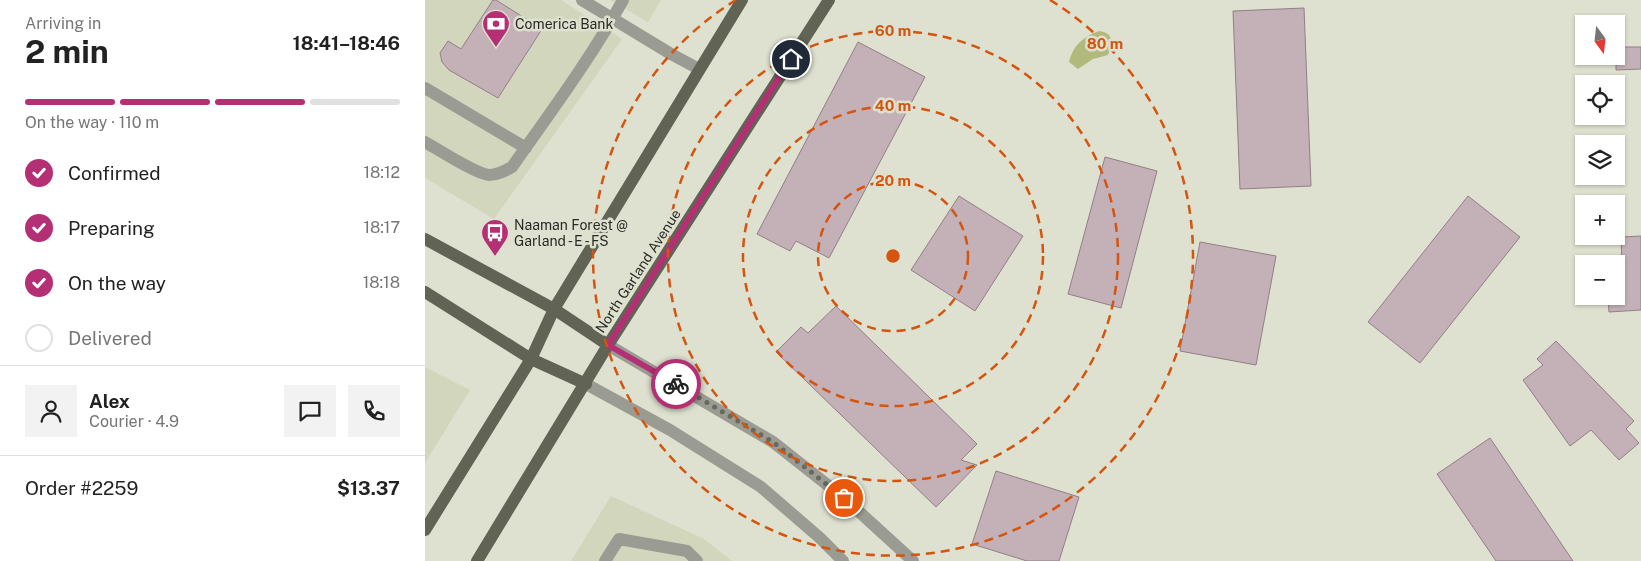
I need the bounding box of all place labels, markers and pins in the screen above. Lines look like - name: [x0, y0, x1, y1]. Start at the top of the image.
- bank icon: Comerica Bank: [481, 9, 511, 48]
- place label: Comerica Bank: [515, 16, 613, 32]
- pin: [770, 38, 812, 80]
- place label: Naaman Forest @ Garland - E - FS: [514, 217, 628, 249]
- bus stop icon: Naaman Forest @ Garland - E - FS: [480, 218, 510, 257]
- centre of rings: [884, 247, 902, 265]
- pin: [823, 477, 865, 519]

